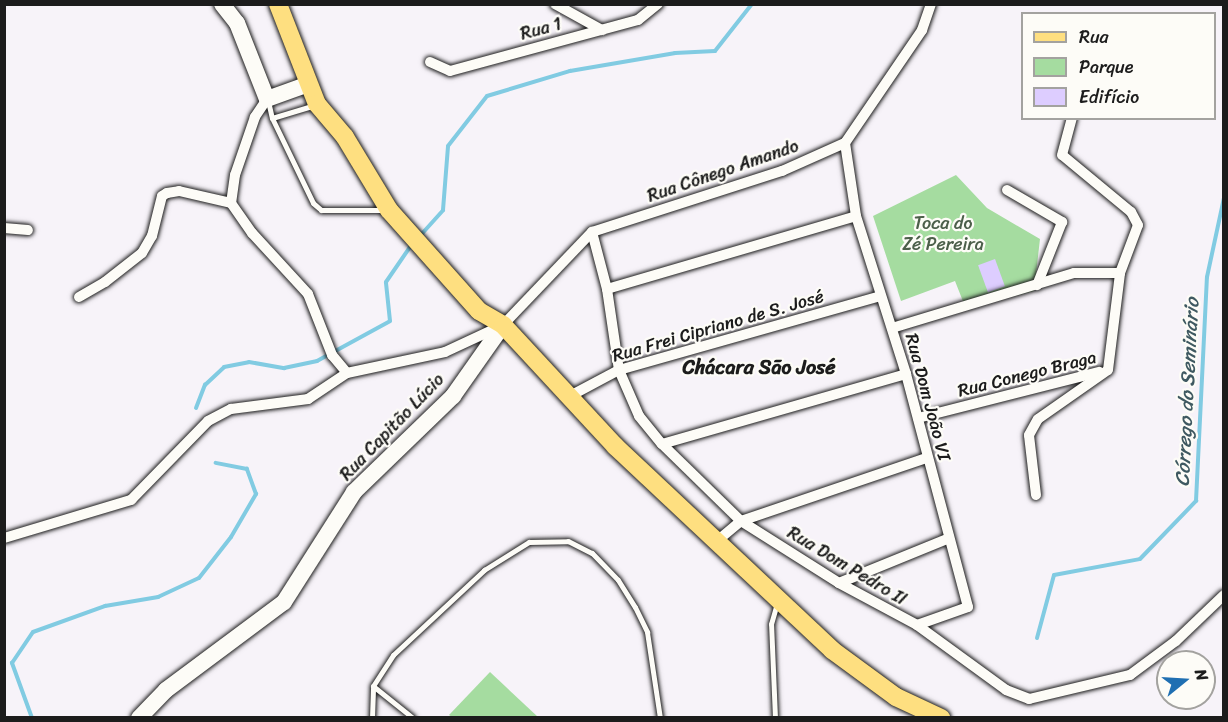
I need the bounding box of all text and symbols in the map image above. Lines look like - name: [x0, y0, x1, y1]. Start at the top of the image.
- legend: [1021, 12, 1216, 120]
- street label: Rua 1: [518, 13, 564, 45]
- text: Rua: [1079, 21, 1109, 53]
- text: Parque: [1079, 51, 1133, 83]
- text: Edifício: [1079, 81, 1139, 113]
- street label: Rua Cônego Amando: [644, 135, 802, 207]
- park label: Toca do Zé Pereira: [902, 213, 984, 256]
- street label: Rua Frei Cipriano de S. José: [609, 285, 827, 367]
- water label: Córrego do Seminário: [1170, 297, 1204, 487]
- street label: Rua Dom João VI: [901, 331, 955, 463]
- street label: Rua Conego Braga: [955, 346, 1099, 402]
- district label: Chácara São José: [682, 355, 836, 379]
- street label: Rua Capitão Lúcio: [335, 369, 449, 485]
- street label: Rua Dom Pedro II: [783, 522, 911, 610]
- north arrow: [1156, 650, 1216, 710]
- text: N: [1186, 665, 1217, 685]

